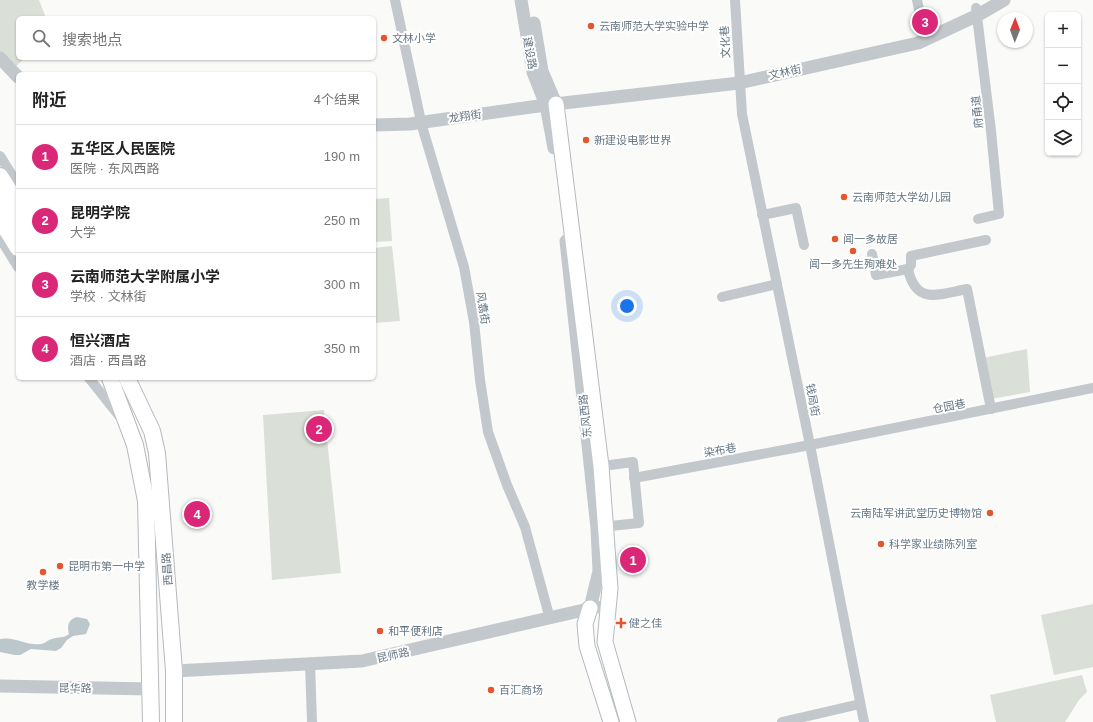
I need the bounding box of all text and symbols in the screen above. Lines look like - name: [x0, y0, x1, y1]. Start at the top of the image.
- pin: 3: [912, 7, 938, 37]
- north arrow: [997, 12, 1033, 48]
- map controls: [1045, 12, 1081, 156]
- button: +: [1045, 12, 1081, 48]
- search box: [16, 16, 376, 60]
- place label: 云南师范大学实验中学: [599, 20, 709, 32]
- marker: 云南师范大学实验中学: [586, 21, 596, 31]
- street label: 文化巷: [718, 25, 732, 59]
- icon: search: [30, 27, 52, 49]
- text: 搜索地点: [62, 31, 122, 48]
- place label: 文林小学: [392, 32, 436, 44]
- marker: 文林小学: [379, 33, 389, 43]
- street label: 建设路: [521, 36, 539, 70]
- button: −: [1045, 48, 1081, 84]
- street label: 文林街: [768, 62, 802, 82]
- button: locate: [1045, 84, 1081, 120]
- text: 附近: [32, 91, 66, 110]
- text: 4个结果: [314, 92, 360, 107]
- street label: 府甬道: [969, 95, 985, 129]
- street label: 龙翔街: [448, 108, 482, 124]
- button: layers: [1045, 120, 1081, 156]
- place label: 新建设电影世界: [594, 134, 672, 146]
- marker: 新建设电影世界: [581, 135, 591, 145]
- text: 五华区人民医院: [70, 140, 175, 157]
- text: 1: [41, 149, 49, 164]
- text: 190 m: [324, 149, 360, 164]
- text: 医院 · 东风西路: [70, 161, 160, 176]
- place label: 云南师范大学幼儿园: [852, 191, 951, 203]
- marker: 云南师范大学幼儿园: [839, 192, 849, 202]
- text: 昆明学院: [70, 204, 130, 221]
- text: 2: [41, 213, 49, 228]
- text: 250 m: [324, 213, 360, 228]
- text: 大学: [70, 225, 96, 240]
- place label: 闻一多故居: [843, 233, 898, 245]
- marker: 闻一多故居: [830, 234, 840, 244]
- marker: 闻一多先生殉难处: [848, 246, 858, 256]
- place label: 闻一多先生殉难处: [809, 258, 897, 270]
- text: 云南师范大学附属小学: [70, 268, 220, 285]
- text: 3: [41, 277, 49, 292]
- text: 300 m: [324, 277, 360, 292]
- text: 学校 · 文林街: [70, 289, 147, 304]
- street label: 风翥街: [474, 291, 492, 325]
- your location: [617, 296, 637, 316]
- text: 恒兴酒店: [70, 332, 130, 349]
- text: 4: [41, 341, 49, 356]
- text: 350 m: [324, 341, 360, 356]
- text: 酒店 · 西昌路: [70, 353, 147, 368]
- street label: 钱局街: [804, 383, 822, 417]
- street label: 东风西路: [577, 393, 593, 439]
- street label: 仓园巷: [932, 397, 966, 415]
- pin: 2: [306, 414, 332, 444]
- street label: 染布巷: [703, 441, 737, 459]
- pin: 4: [184, 499, 210, 529]
- place label: 云南陆军讲武堂历史博物馆: [850, 507, 982, 519]
- marker: 云南陆军讲武堂历史博物馆: [985, 508, 995, 518]
- place label: 科学家业绩陈列室: [889, 538, 977, 550]
- marker: 科学家业绩陈列室: [876, 539, 886, 549]
- pin: 1: [620, 545, 646, 575]
- street label: 西昌路: [160, 552, 174, 586]
- place label: 昆明市第一中学: [68, 560, 145, 572]
- marker: 昆明市第一中学: [55, 561, 65, 571]
- marker: 教学楼: [38, 567, 48, 577]
- place label: 教学楼: [27, 579, 60, 591]
- place label: 健之佳: [629, 617, 662, 629]
- marker: 健之佳: [616, 618, 626, 628]
- place label: 和平便利店: [388, 625, 443, 637]
- marker: 和平便利店: [375, 626, 385, 636]
- street label: 昆师路: [376, 645, 410, 665]
- street label: 昆华路: [58, 682, 92, 694]
- place label: 百汇商场: [499, 684, 543, 696]
- marker: 百汇商场: [486, 685, 496, 695]

